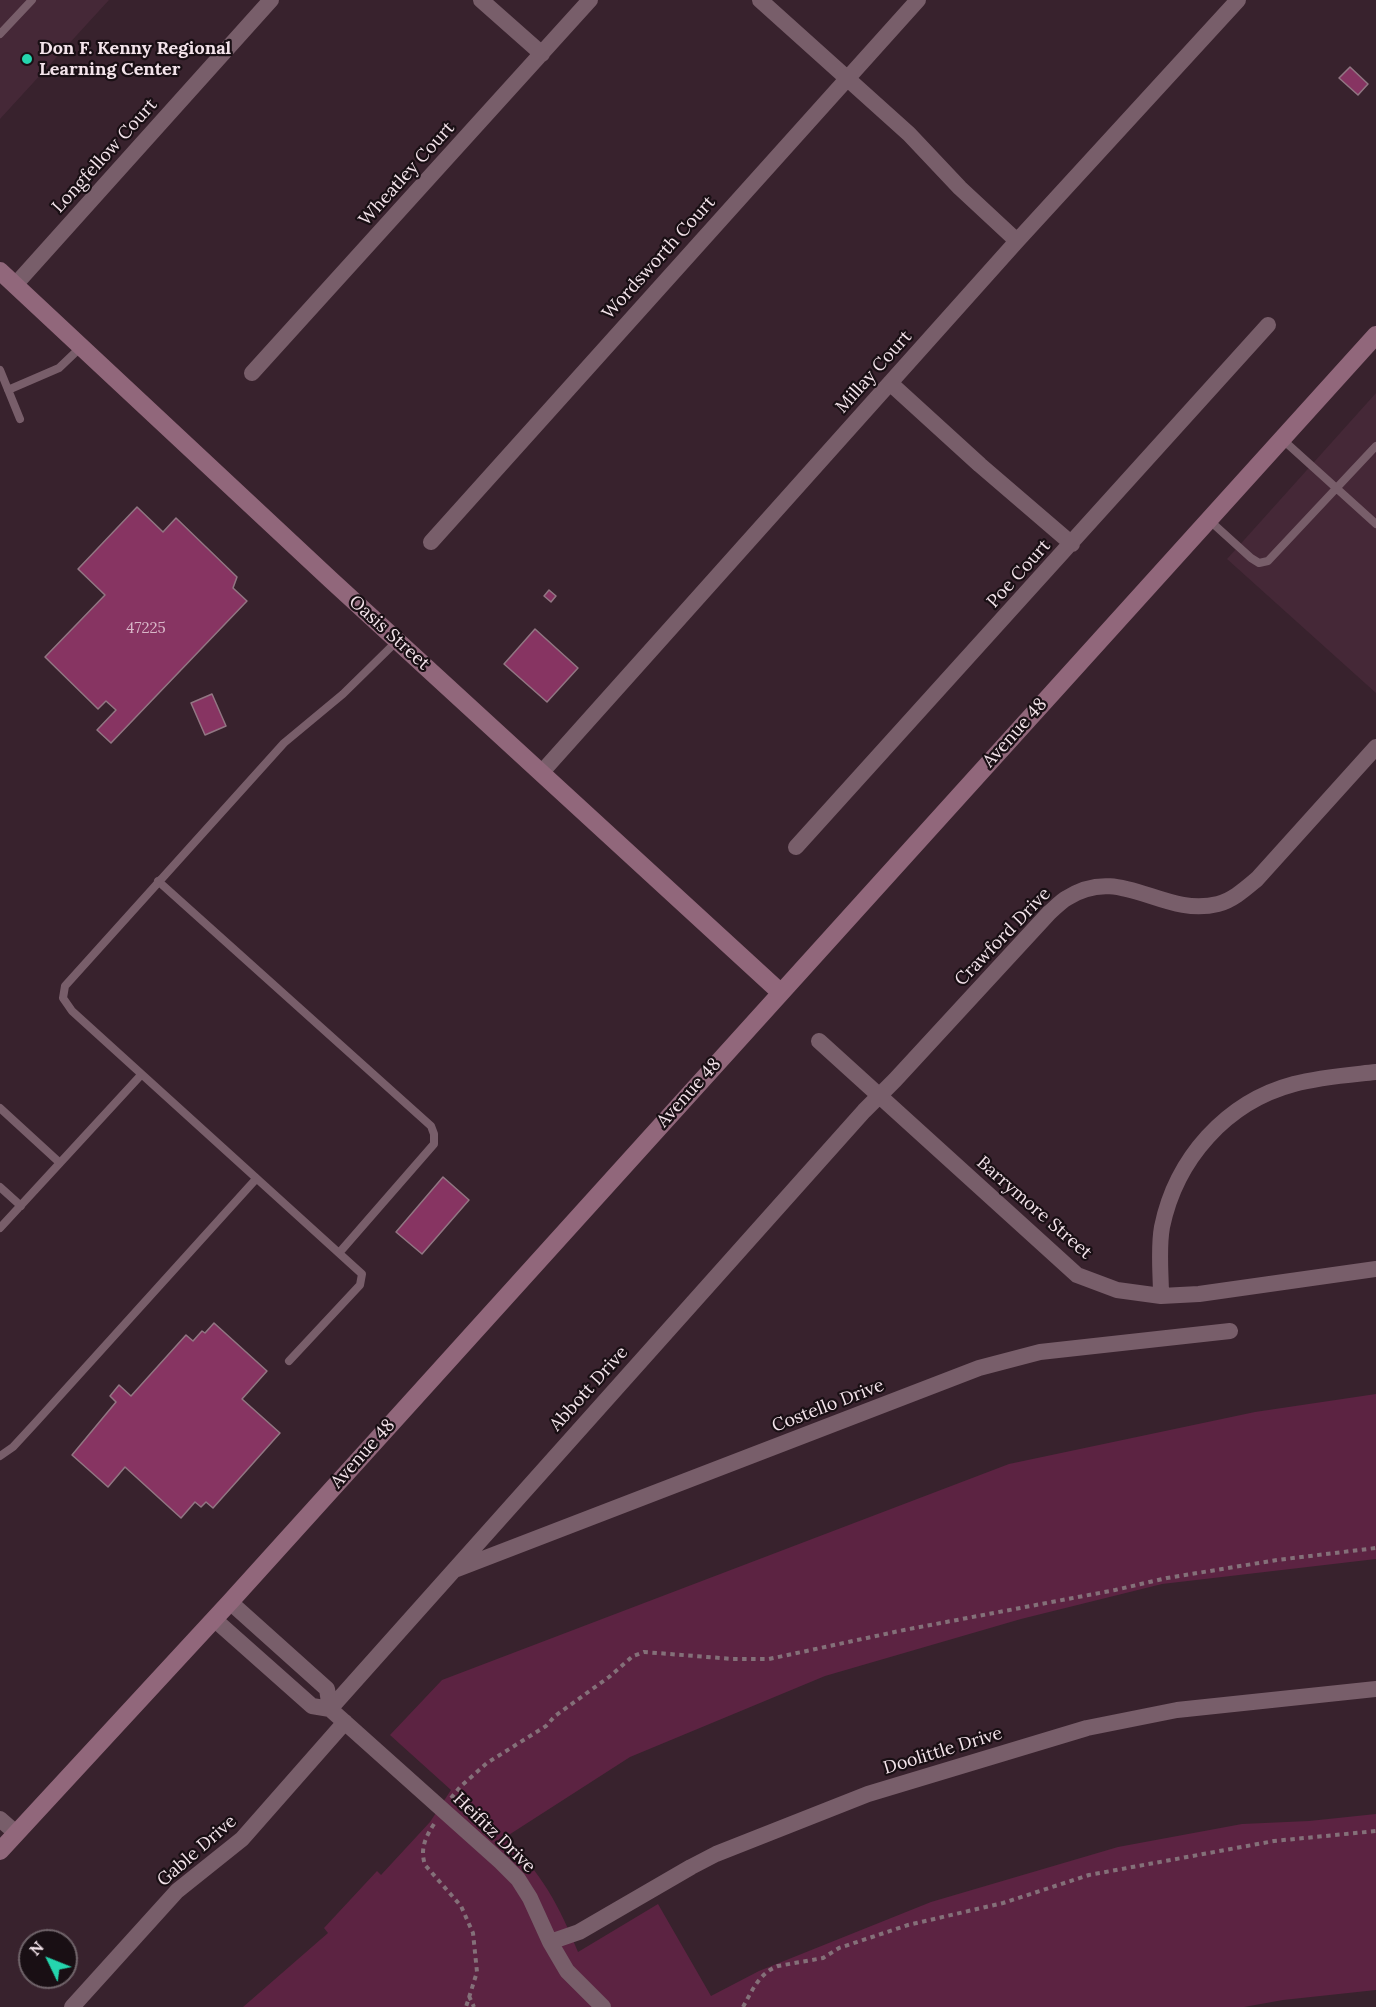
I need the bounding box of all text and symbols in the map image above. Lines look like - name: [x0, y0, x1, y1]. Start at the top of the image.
- place label: Don F. Kenny Regional Learning Center: [39, 38, 231, 80]
- marker: Don F. Kenny Regional Learning Center: [20, 52, 34, 66]
- street label: Longfellow Court: [48, 94, 162, 218]
- street label: Wheatley Court: [355, 118, 459, 230]
- street label: Wordsworth Court: [598, 192, 720, 324]
- street label: Millay Court: [831, 326, 917, 418]
- street label: Poe Court: [983, 535, 1055, 613]
- street label: Oasis Street: [344, 591, 434, 675]
- house number: 47225: [126, 620, 166, 638]
- street label: Avenue 48: [978, 694, 1052, 772]
- street label: Crawford Drive: [951, 883, 1055, 991]
- street label: Avenue 48: [652, 1054, 726, 1132]
- street label: Barrymore Street: [972, 1152, 1096, 1264]
- street label: Abbott Drive: [545, 1342, 633, 1436]
- street label: Costello Drive: [769, 1375, 887, 1437]
- street label: Avenue 48: [326, 1415, 400, 1493]
- street label: Doolittle Drive: [881, 1723, 1005, 1779]
- street label: Heifitz Drive: [448, 1788, 540, 1878]
- street label: Gable Drive: [153, 1811, 241, 1891]
- north arrow: [18, 1929, 78, 1989]
- text: N: [25, 1937, 48, 1959]

